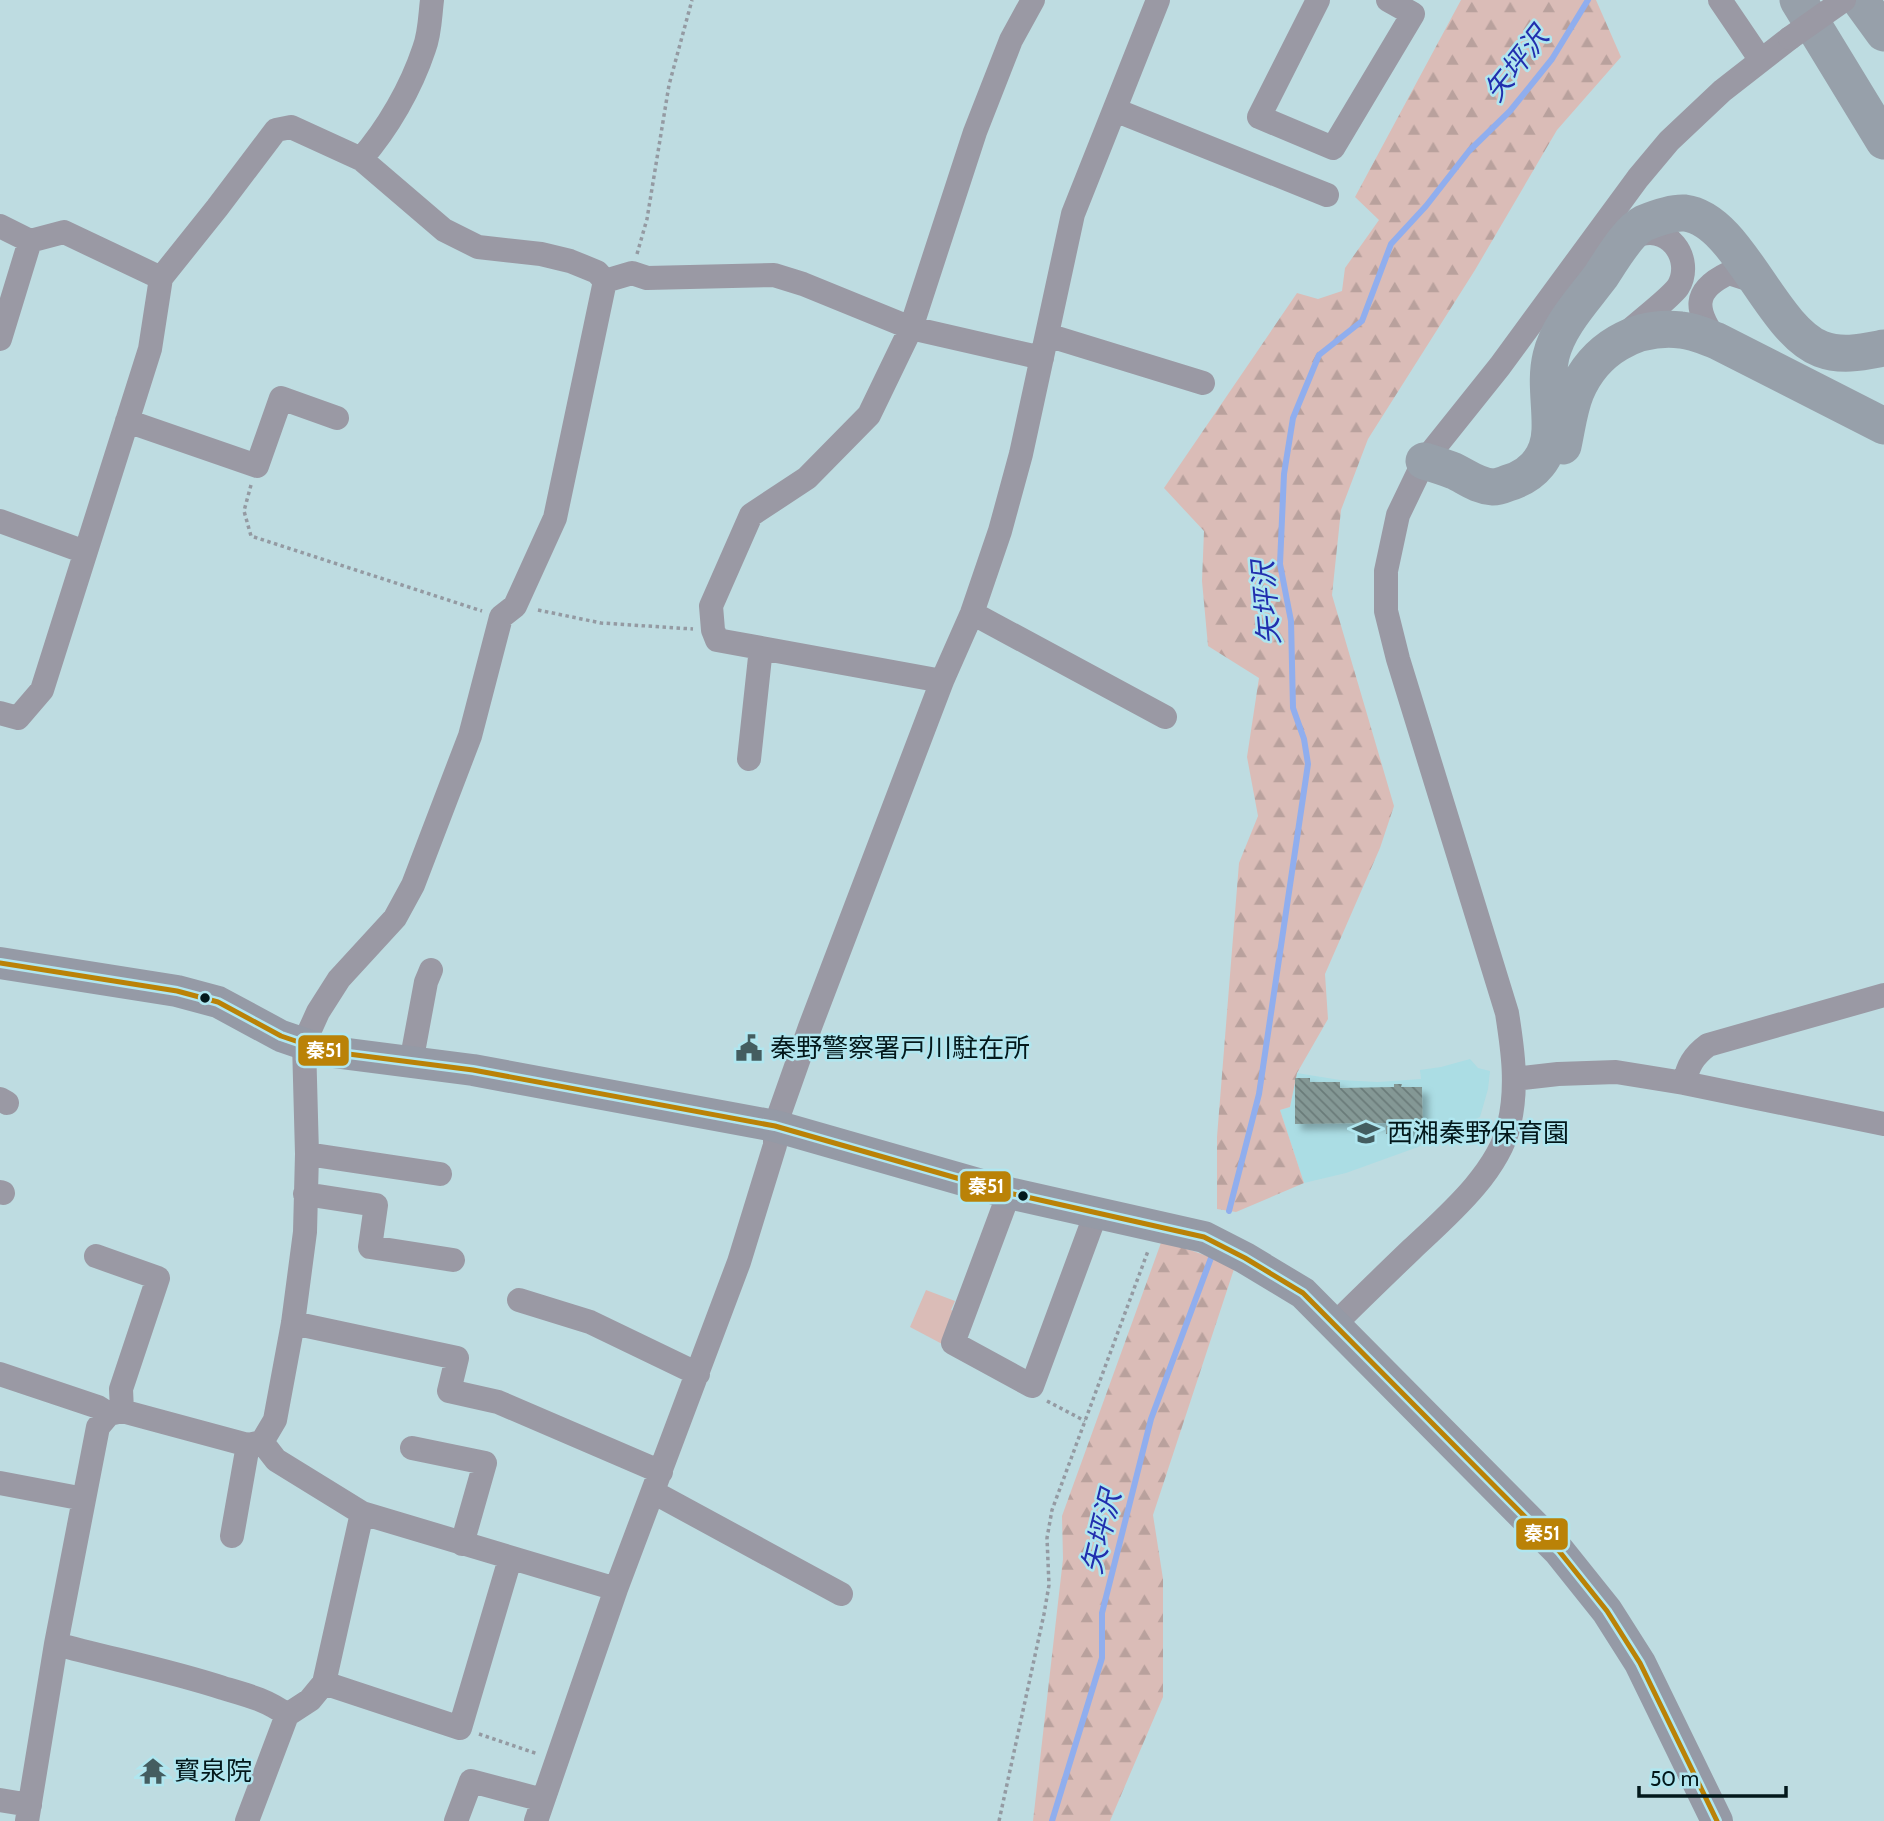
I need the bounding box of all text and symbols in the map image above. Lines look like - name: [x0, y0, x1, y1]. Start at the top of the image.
- water label: 矢坪沢: [1477, 17, 1558, 108]
- water label: 矢坪沢: [1245, 556, 1287, 646]
- unlabelled marker: [198, 991, 212, 1005]
- place label: 秦野警察署戸川駐在所: [770, 1032, 1030, 1064]
- public building icon: 秦野警察署戸川駐在所: [734, 1033, 764, 1063]
- line badge: 秦51: [297, 1034, 350, 1067]
- text: 秦51: [306, 1039, 342, 1062]
- place label: 西湘秦野保育園: [1387, 1117, 1569, 1149]
- school or university icon: 西湘秦野保育園: [1351, 1118, 1381, 1148]
- line badge: 秦51: [959, 1170, 1012, 1203]
- text: 秦51: [968, 1175, 1004, 1198]
- unlabelled marker: [1016, 1189, 1030, 1203]
- water label: 矢坪沢: [1074, 1483, 1129, 1577]
- line badge: 秦51: [1515, 1517, 1569, 1551]
- text: 秦51: [1524, 1522, 1560, 1545]
- place label: 寳泉院: [174, 1755, 252, 1787]
- scale bar: [1639, 1755, 1786, 1799]
- temple icon: 寳泉院: [138, 1756, 168, 1786]
- text: 50 m: [1650, 1766, 1699, 1791]

